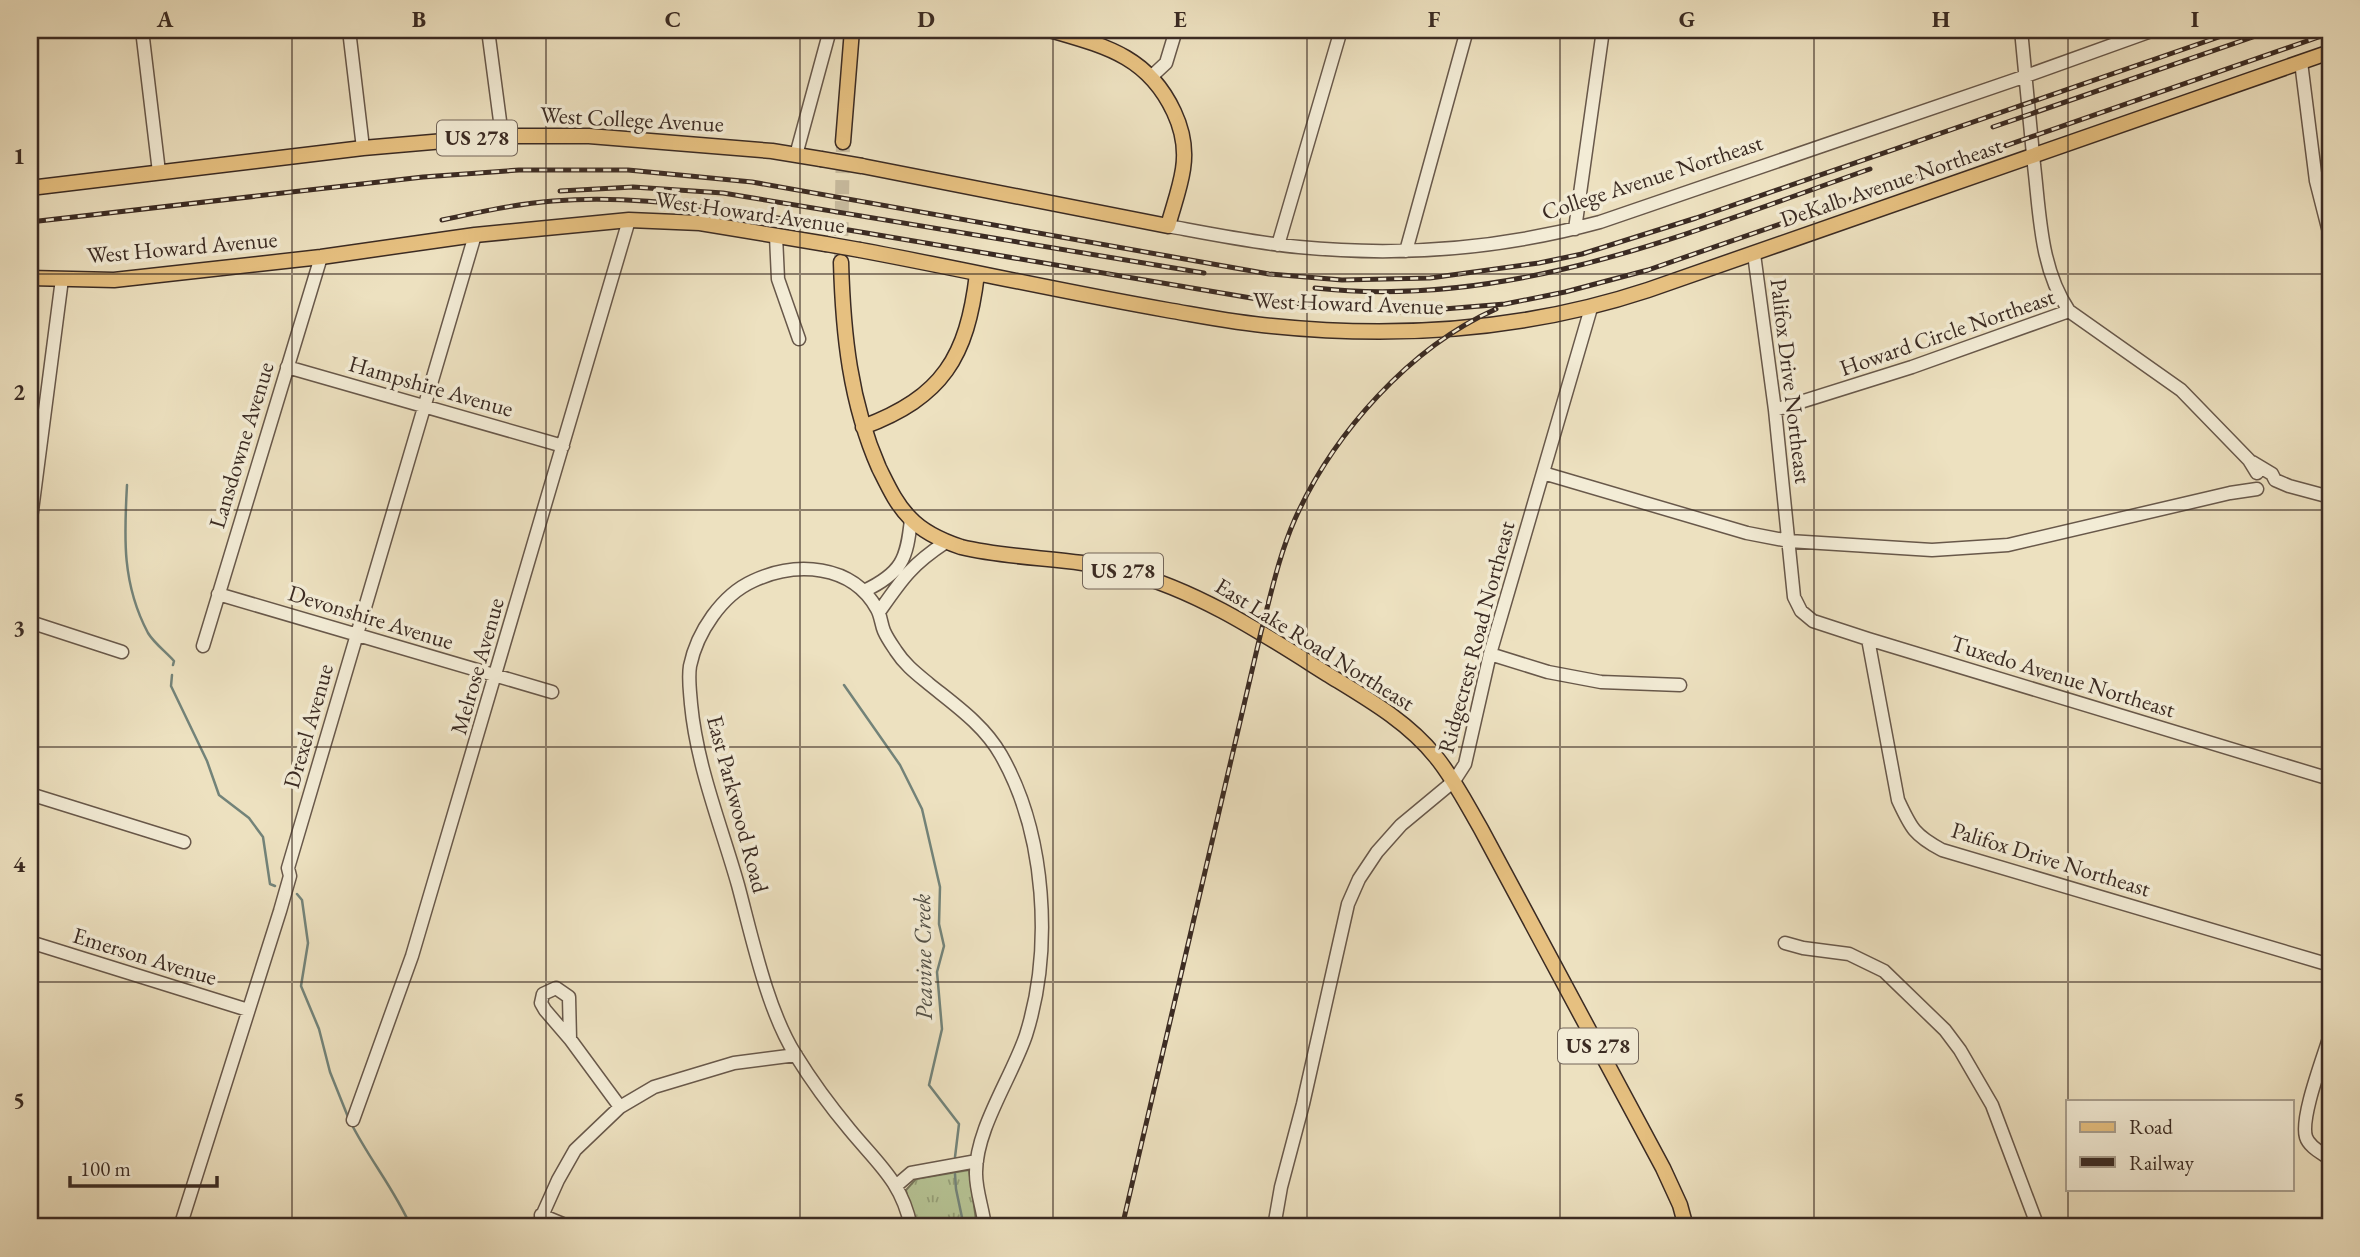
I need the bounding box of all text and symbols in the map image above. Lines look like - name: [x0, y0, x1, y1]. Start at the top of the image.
- text: A: [156, 4, 174, 34]
- text: B: [412, 4, 426, 34]
- text: C: [665, 4, 681, 34]
- text: D: [917, 4, 935, 34]
- text: E: [1173, 4, 1187, 34]
- text: F: [1428, 4, 1441, 34]
- text: G: [1679, 4, 1695, 34]
- text: H: [1932, 4, 1950, 34]
- text: I: [2191, 4, 2199, 34]
- street label: West College Avenue: [539, 99, 725, 139]
- road number: US 278: [437, 120, 517, 156]
- street label: College Avenue Northeast: [1538, 127, 1767, 227]
- street label: DeKalb Avenue Northeast: [1776, 130, 2007, 234]
- text: 1: [13, 141, 25, 171]
- street label: West Howard Avenue: [653, 184, 847, 240]
- street label: West Howard Avenue: [85, 224, 279, 270]
- street label: Palifox Drive Northeast: [1764, 277, 1819, 486]
- street label: Howard Circle Northeast: [1836, 281, 2059, 383]
- street label: West Howard Avenue: [1252, 285, 1444, 321]
- street label: Hampshire Avenue: [345, 348, 517, 424]
- street label: Lansdowne Avenue: [201, 358, 281, 532]
- text: 2: [13, 377, 25, 407]
- street label: Ridgecrest Road Northeast: [1431, 517, 1522, 756]
- road number: US 278: [1083, 554, 1163, 588]
- street label: East Lake Road Northeast: [1210, 570, 1421, 718]
- street label: Devonshire Avenue: [285, 578, 457, 656]
- street label: Melrose Avenue: [443, 594, 511, 738]
- text: 3: [13, 613, 25, 643]
- street label: Tuxedo Avenue Northeast: [1947, 628, 2180, 725]
- street label: Drexel Avenue: [276, 660, 340, 792]
- street label: East Parkwood Road: [700, 712, 776, 896]
- street label: Palifox Drive Northeast: [1948, 814, 2155, 904]
- text: 4: [13, 849, 26, 879]
- water label: Peavine Creek: [906, 893, 939, 1021]
- street label: Emerson Avenue: [69, 920, 221, 992]
- road number: US 278: [1558, 1028, 1638, 1064]
- text: 5: [13, 1085, 25, 1115]
- legend: [2066, 1100, 2294, 1190]
- text: Road: [2129, 1113, 2173, 1140]
- scale bar: [70, 1145, 217, 1189]
- text: Railway: [2129, 1149, 2195, 1176]
- text: 100 m: [80, 1155, 131, 1182]

